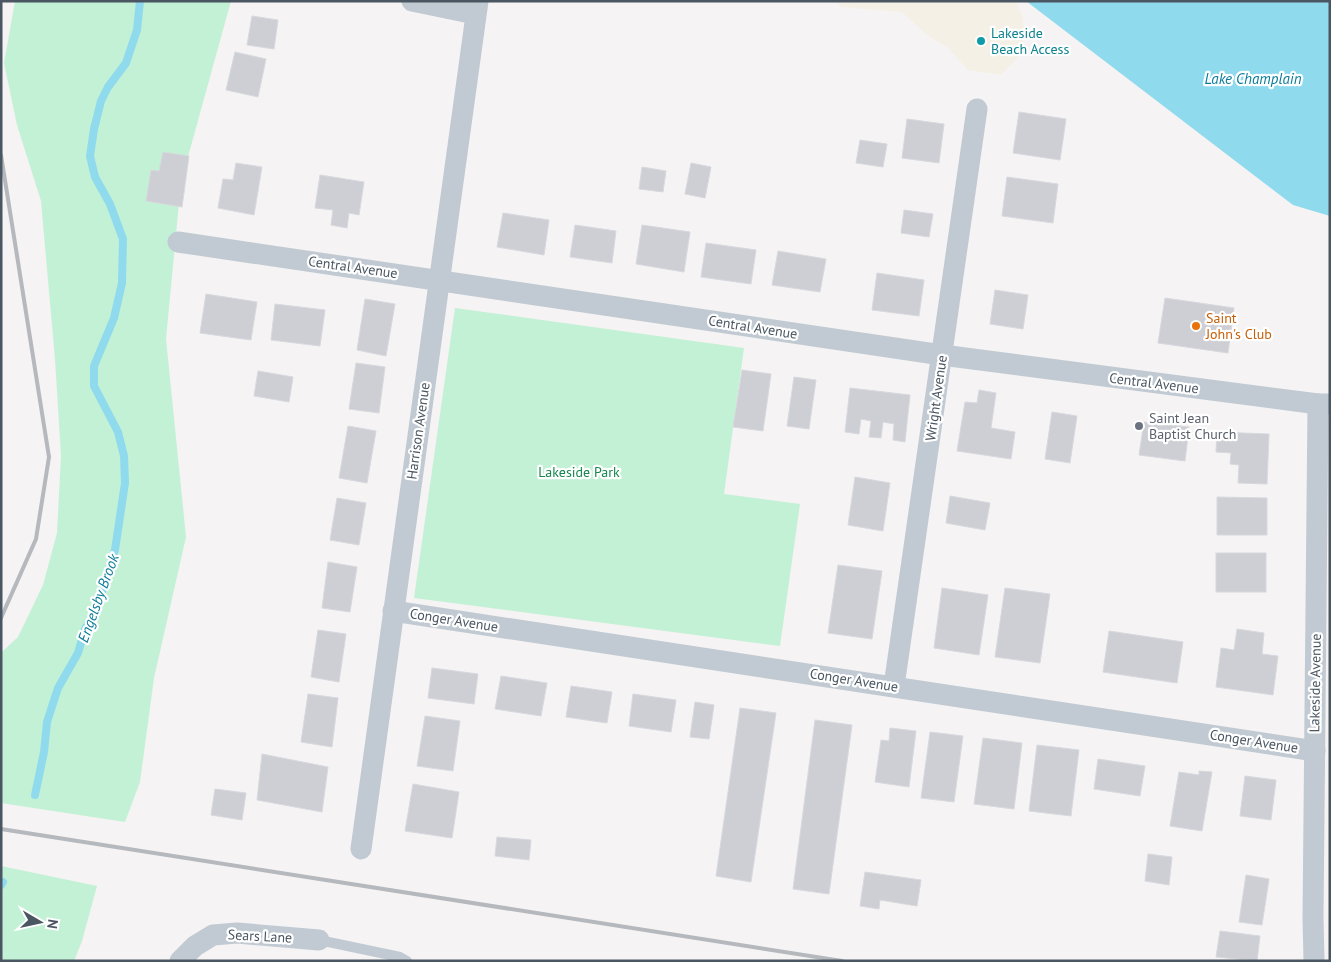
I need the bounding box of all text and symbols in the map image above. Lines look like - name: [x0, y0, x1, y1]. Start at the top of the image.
- place label: Lakeside Beach Access: [991, 24, 1069, 58]
- marker: Lakeside Beach Access: [975, 35, 987, 47]
- water label: Lake Champlain: [1205, 69, 1302, 88]
- street label: Central Avenue: [307, 252, 399, 282]
- place label: Saint John's Club: [1205, 309, 1272, 343]
- street label: Central Avenue: [707, 311, 799, 343]
- marker: Saint John's Club: [1190, 320, 1202, 332]
- street label: Wright Avenue: [921, 354, 951, 442]
- street label: Central Avenue: [1108, 369, 1200, 397]
- street label: Harrison Avenue: [402, 381, 434, 481]
- place label: Saint Jean Baptist Church: [1149, 409, 1237, 443]
- marker: Saint Jean Baptist Church: [1133, 420, 1145, 432]
- park label: Lakeside Park: [538, 463, 620, 481]
- water label: Engelsby Brook: [73, 550, 123, 645]
- street label: Conger Avenue: [409, 604, 499, 636]
- street label: Lakeside Avenue: [1305, 633, 1325, 733]
- street label: Conger Avenue: [809, 664, 899, 696]
- street label: Conger Avenue: [1209, 725, 1299, 757]
- north arrow: [15, 897, 65, 947]
- text: N: [43, 918, 62, 930]
- street label: Sears Lane: [227, 925, 293, 947]

